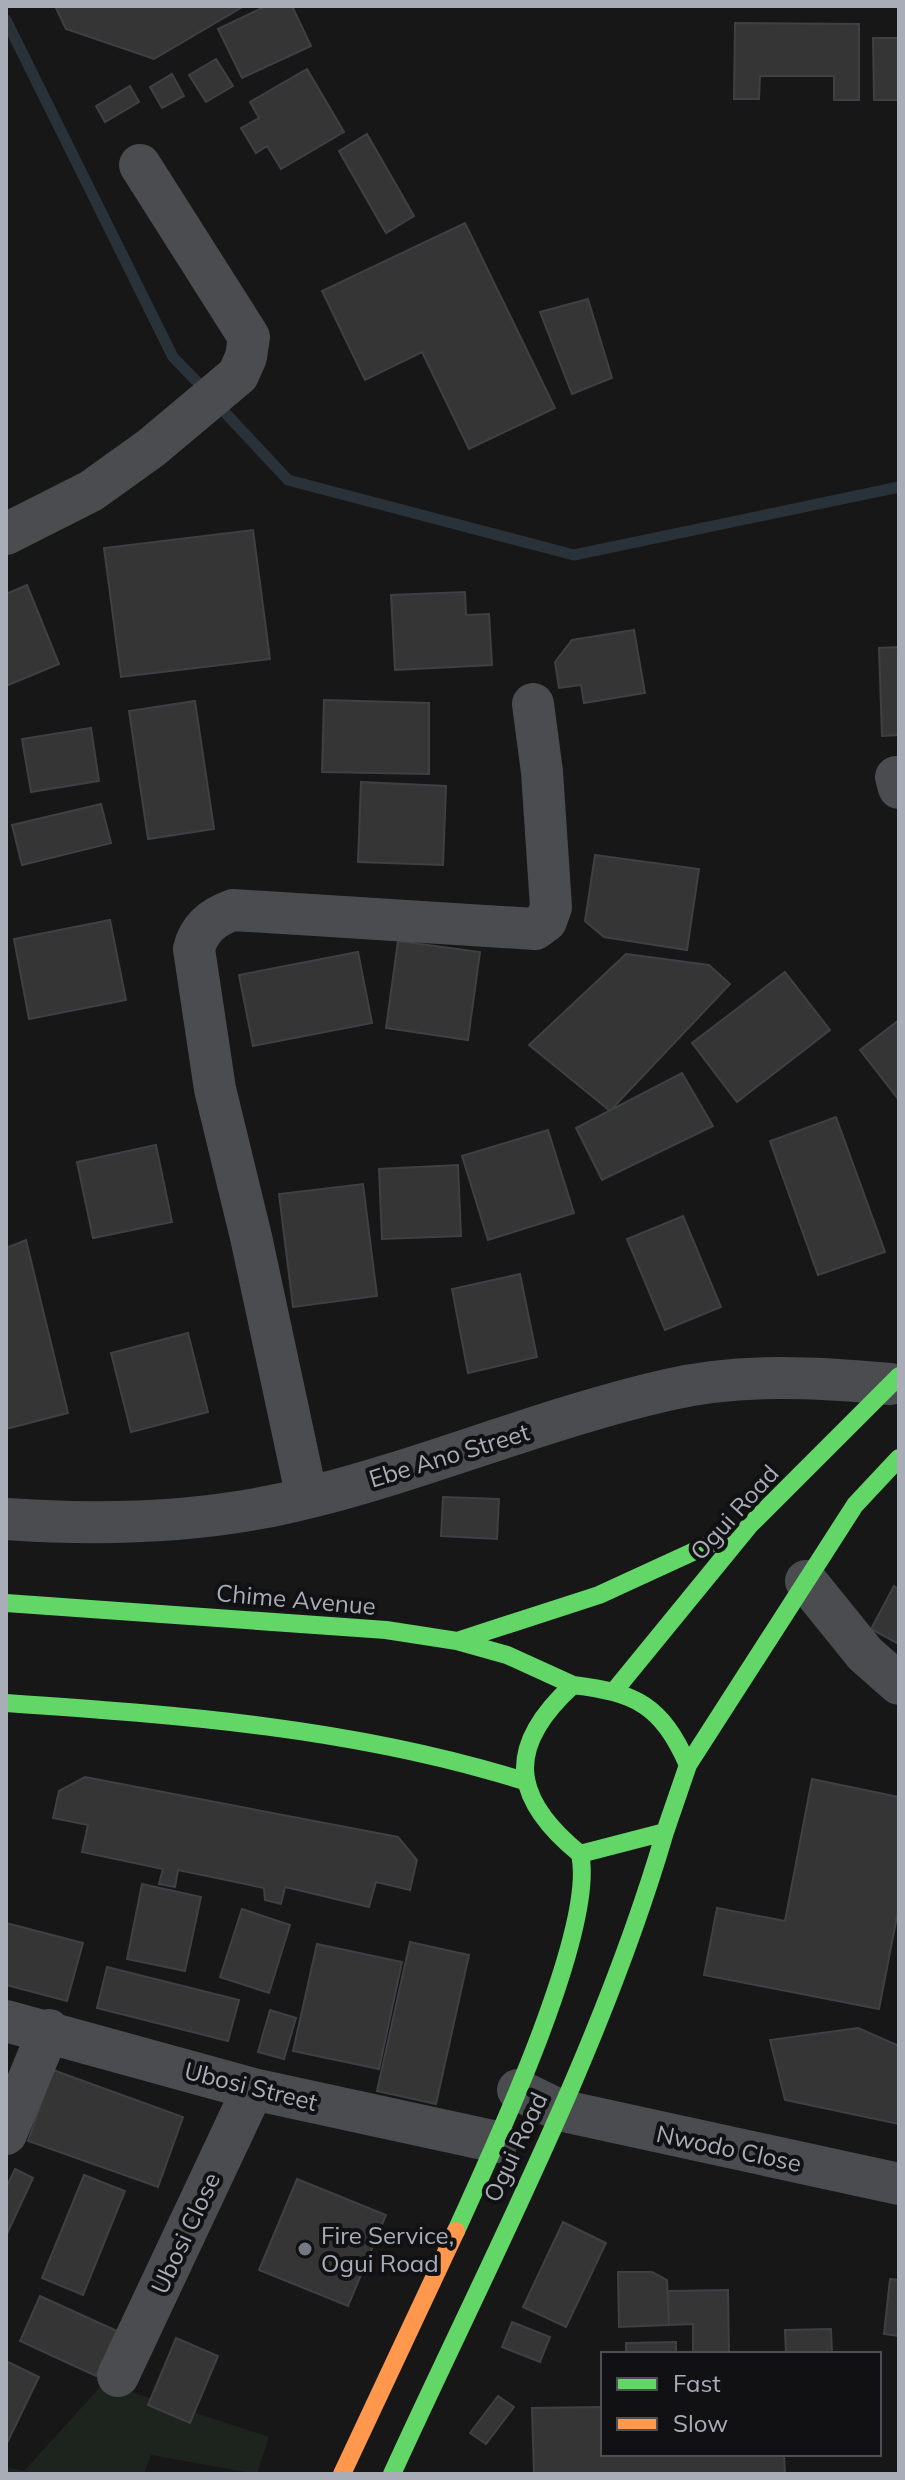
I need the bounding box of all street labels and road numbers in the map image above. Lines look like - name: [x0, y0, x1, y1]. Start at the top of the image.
- street label: Ebe Ano Street: [365, 1416, 533, 1494]
- street label: Ogui Road: [683, 1458, 785, 1566]
- street label: Chime Avenue: [215, 1577, 377, 1621]
- street label: Ubosi Street: [181, 2055, 321, 2117]
- street label: Ogui Road: [477, 2087, 553, 2207]
- street label: Nwodo Close: [654, 2118, 804, 2178]
- street label: Ubosi Close: [144, 2168, 226, 2298]

